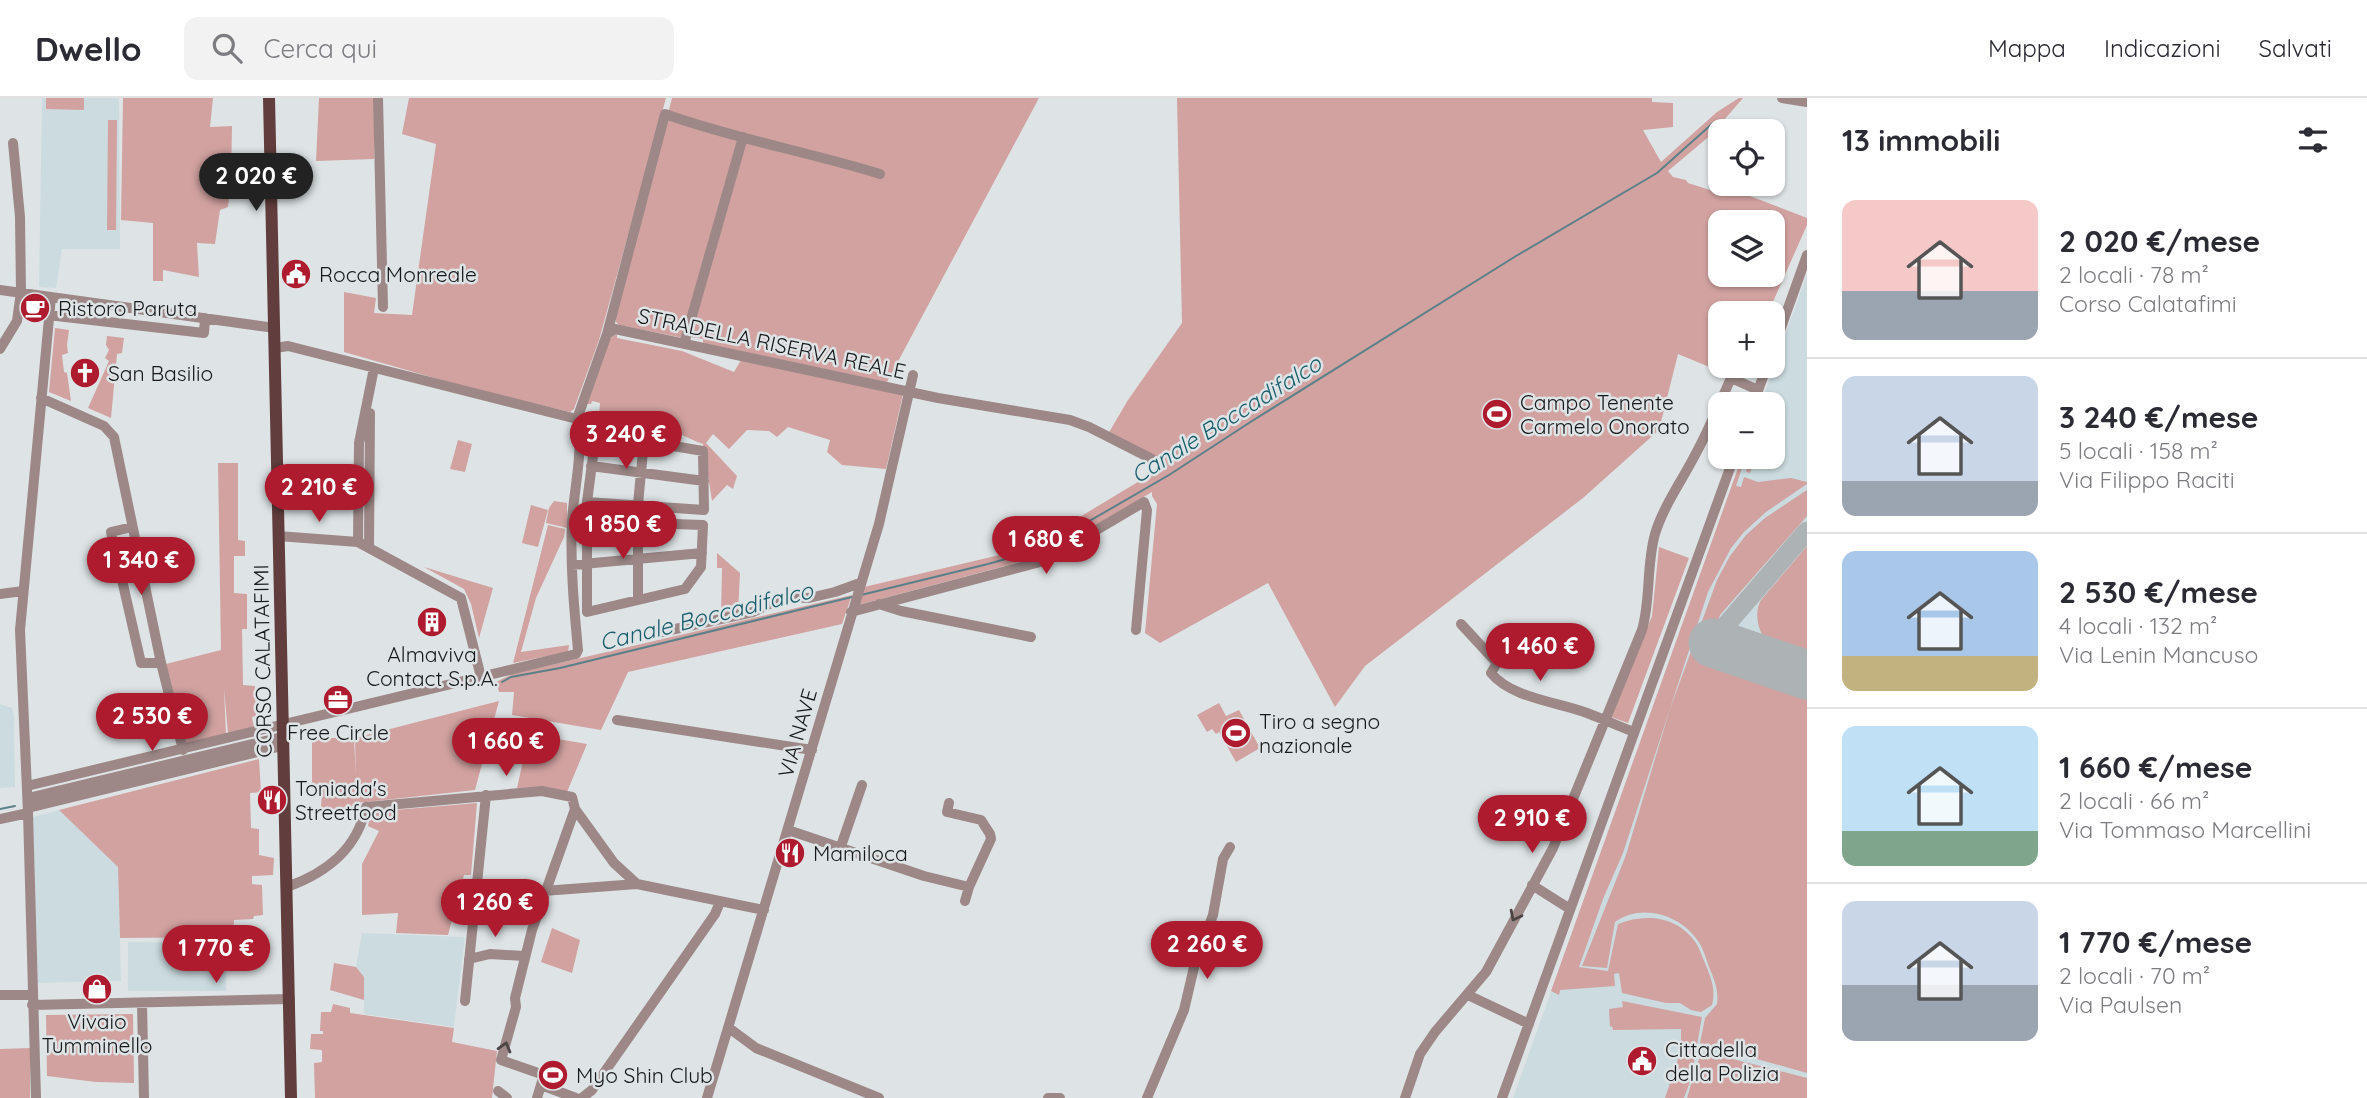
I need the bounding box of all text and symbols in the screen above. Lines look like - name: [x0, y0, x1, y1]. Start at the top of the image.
- search box: [184, 17, 674, 80]
- text: Dwello: [35, 28, 142, 69]
- icon: search: [208, 29, 246, 67]
- text: Cerca qui: [264, 32, 377, 65]
- text: Mappa: [1988, 33, 2066, 63]
- text: Indicazioni: [2104, 33, 2221, 63]
- text: Salvati: [2259, 33, 2332, 63]
- map controls: [1708, 119, 1785, 469]
- button: locate: [1708, 119, 1785, 196]
- text: 13 immobili: [1842, 121, 2000, 159]
- icon: filters: [2294, 121, 2332, 159]
- pin: 2 020 €: [191, 153, 321, 213]
- text: 2 020 €: [215, 161, 297, 190]
- button: layers: [1708, 210, 1785, 287]
- text: 2 020 €/mese: [2059, 222, 2260, 260]
- icon: home: [1898, 228, 1982, 312]
- public building icon: Rocca Monreale: [279, 257, 313, 291]
- text: 2 locali · 78 m²: [2059, 260, 2209, 289]
- place label: Rocca Monreale: [319, 261, 477, 287]
- text: Corso Calatafimi: [2059, 289, 2237, 318]
- cafe icon: Ristoro Paruta: [18, 291, 52, 325]
- place label: Ristoro Paruta: [58, 295, 197, 321]
- button: +: [1708, 301, 1785, 378]
- street label: STRADELLA RISERVA REALE: [636, 302, 908, 384]
- water label: Canale Boccadifalco: [1125, 348, 1328, 489]
- church icon: San Basilio: [68, 356, 102, 390]
- place label: San Basilio: [108, 360, 213, 386]
- place label: Campo Tenente Carmelo Onorato: [1520, 389, 1690, 439]
- button: −: [1708, 392, 1785, 469]
- sports icon: Campo Tenente Carmelo Onorato: [1480, 397, 1514, 431]
- text: 3 240 €/mese: [2059, 398, 2258, 436]
- icon: home: [1898, 404, 1982, 488]
- pin: 3 240 €: [561, 412, 691, 471]
- text: 3 240 €: [586, 419, 666, 448]
- text: 5 locali · 158 m²: [2059, 436, 2218, 465]
- pin: 2 210 €: [254, 464, 384, 524]
- text: Via Filippo Raciti: [2059, 465, 2235, 494]
- text: 2 210 €: [281, 472, 357, 501]
- pin: 1 850 €: [558, 502, 688, 561]
- text: 1 850 €: [585, 509, 661, 538]
- pin: 1 680 €: [981, 517, 1111, 576]
- text: 1 680 €: [1008, 524, 1084, 553]
- pin: 1 340 €: [76, 538, 206, 597]
- text: 1 340 €: [103, 545, 179, 574]
- street label: CORSO CALATAFIMI: [247, 564, 277, 758]
- text: 2 530 €/mese: [2059, 573, 2258, 611]
- water label: Canale Boccadifalco: [596, 575, 817, 657]
- icon: home: [1898, 579, 1982, 663]
- building icon: Almaviva Contact S.p.A.: [415, 605, 449, 639]
- text: 4 locali · 132 m²: [2059, 611, 2217, 640]
- pin: 1 460 €: [1475, 624, 1605, 683]
- text: 1 460 €: [1502, 631, 1578, 660]
- text: Via Lenin Mancuso: [2059, 640, 2258, 669]
- place label: Almaviva Contact S.p.A.: [366, 641, 498, 691]
- office icon: Free Circle: [321, 683, 355, 717]
- street label: VIA NAVE: [772, 685, 822, 781]
- pin: 2 530 €: [87, 694, 217, 753]
- text: 2 530 €: [112, 701, 192, 730]
- place label: Tiro a segno nazionale: [1259, 708, 1380, 758]
- sports icon: Tiro a segno nazionale: [1219, 716, 1253, 750]
- pin: 1 660 €: [441, 718, 571, 778]
- place label: Free Circle: [287, 719, 389, 745]
- text: 1 660 €: [468, 726, 544, 755]
- text: 1 660 €/mese: [2059, 748, 2252, 786]
- icon: home: [1898, 754, 1982, 838]
- place label: Toniada's Streetfood: [295, 775, 397, 825]
- restaurant icon: Toniada's Streetfood: [255, 783, 289, 817]
- text: 2 locali · 66 m²: [2059, 786, 2209, 815]
- pin: 2 910 €: [1467, 796, 1597, 855]
- text: 2 910 €: [1494, 803, 1570, 832]
- text: Via Tommaso Marcellini: [2059, 815, 2311, 844]
- restaurant icon: Mamiloca: [773, 836, 807, 870]
- place label: Mamiloca: [813, 840, 908, 866]
- pin: 1 260 €: [430, 880, 560, 939]
- text: 1 260 €: [457, 887, 533, 916]
- one-way arrow: [1509, 909, 1523, 922]
- pin: 2 260 €: [1142, 922, 1272, 981]
- text: 1 770 €/mese: [2059, 923, 2252, 961]
- pin: 1 770 €: [151, 926, 281, 985]
- text: 2 260 €: [1167, 929, 1247, 958]
- icon: home: [1898, 929, 1982, 1013]
- text: 1 770 €: [178, 933, 254, 962]
- text: 2 locali · 70 m²: [2059, 961, 2210, 990]
- shop icon: Vivaio Tumminello: [80, 972, 114, 1006]
- text: Via Paulsen: [2059, 990, 2182, 1019]
- place label: Vivaio Tumminello: [41, 1008, 153, 1058]
- place label: Cittadella della Polizia: [1665, 1036, 1779, 1086]
- one-way arrow: [496, 1041, 511, 1053]
- public building icon: Cittadella della Polizia: [1625, 1044, 1659, 1078]
- sports icon: Myo Shin Club: [536, 1058, 570, 1092]
- place label: Myo Shin Club: [576, 1062, 713, 1088]

